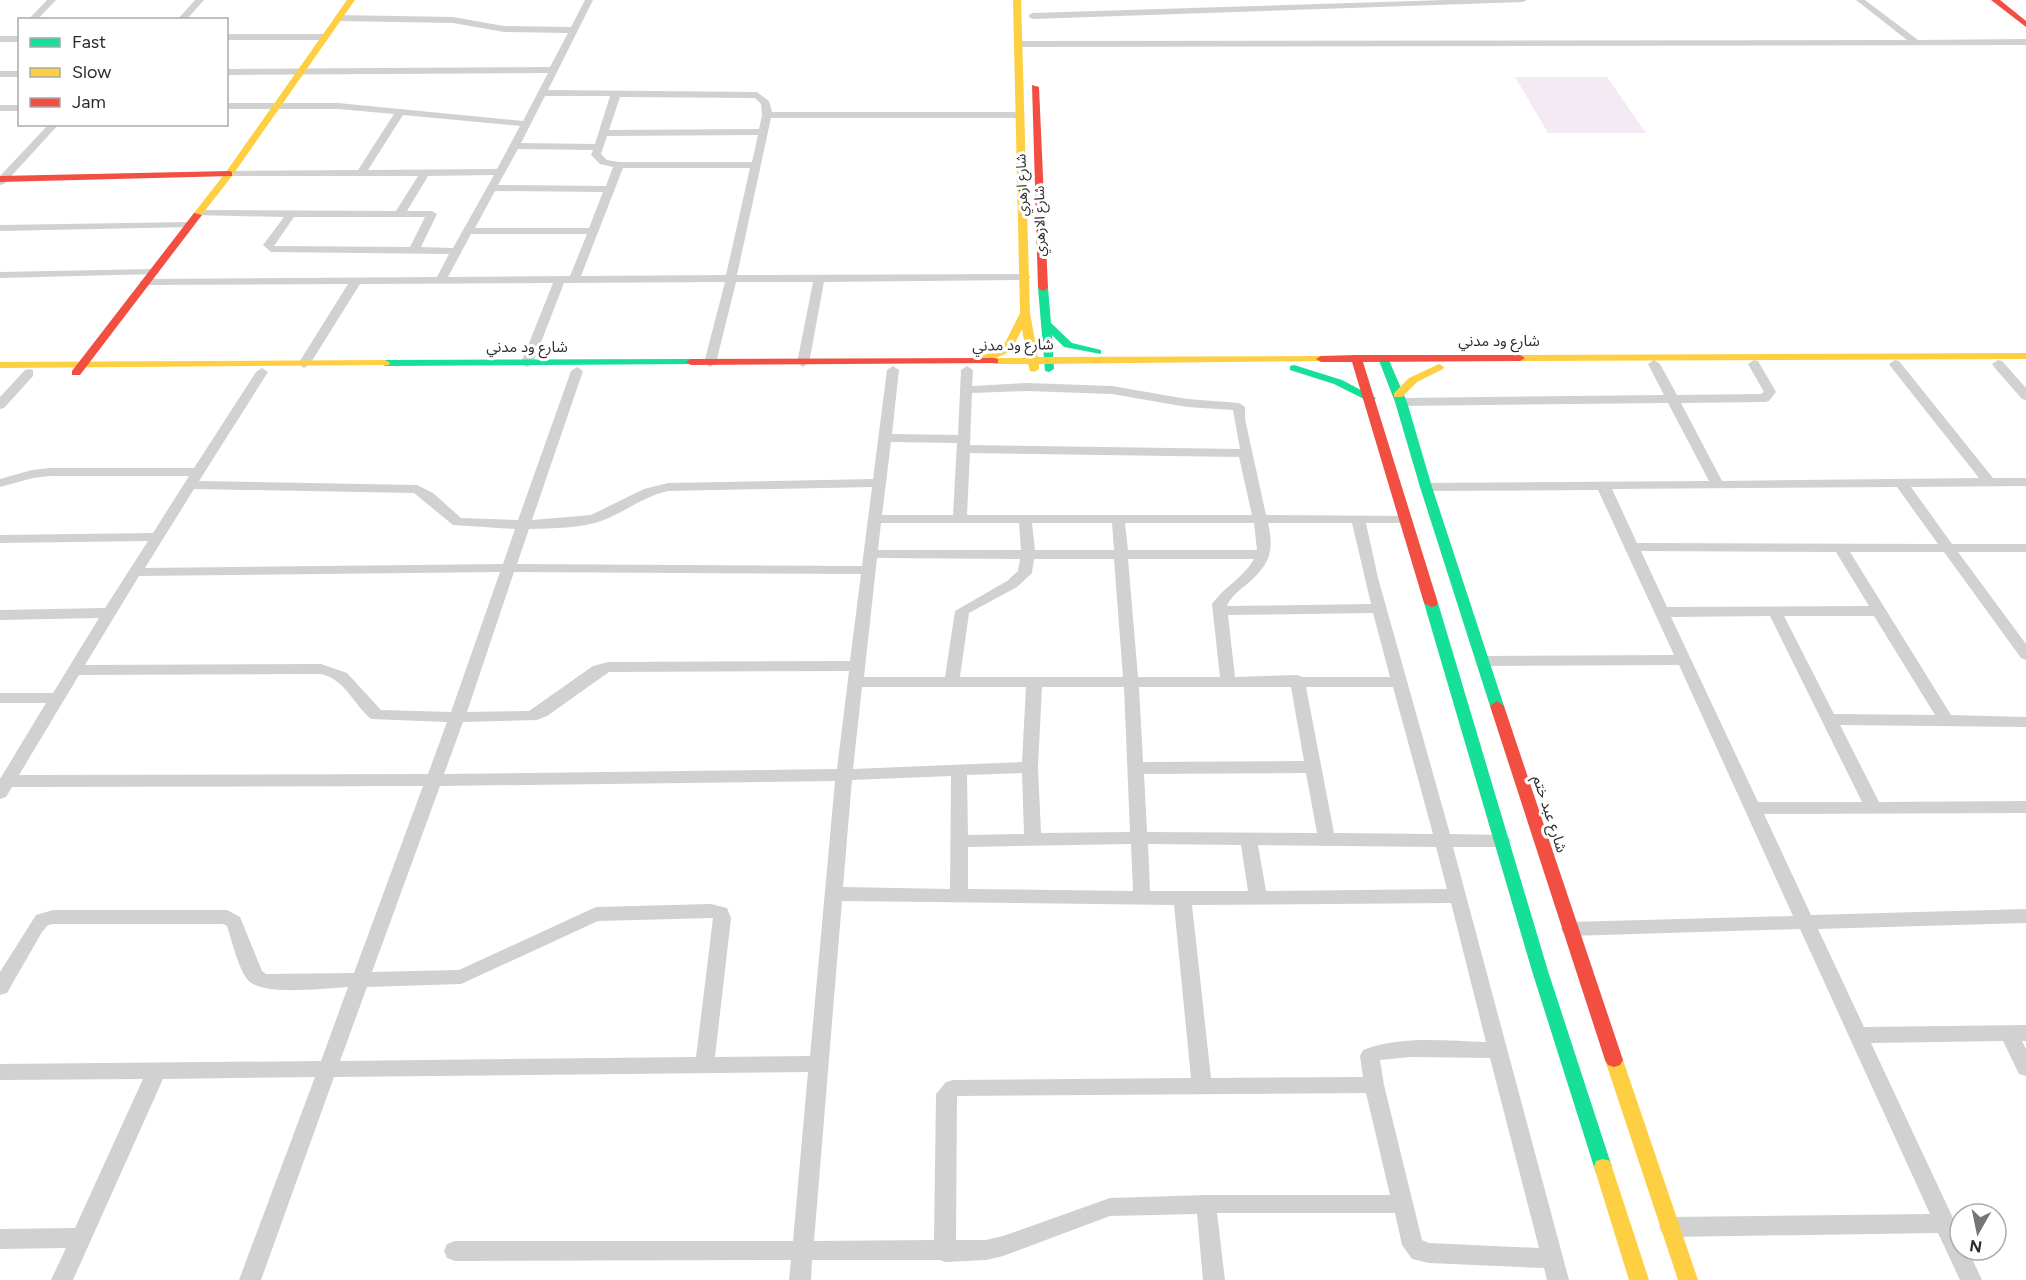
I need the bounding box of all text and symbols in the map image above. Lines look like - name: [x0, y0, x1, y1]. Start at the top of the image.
- legend: [18, 18, 228, 126]
- text: Fast: [72, 31, 106, 53]
- text: Slow: [72, 61, 111, 83]
- text: Jam: [72, 91, 106, 113]
- street label: شارع ازهري: [1012, 153, 1034, 217]
- street label: شارع الازهري: [1031, 185, 1051, 257]
- street label: شارع ود مدني: [1458, 332, 1540, 353]
- street label: شارع ود مدني: [972, 335, 1054, 358]
- street label: شارع ود مدني: [486, 338, 568, 359]
- street label: شارع عبد ختم: [1526, 773, 1571, 856]
- north arrow: [1948, 1202, 2008, 1262]
- text: N: [1968, 1236, 1983, 1257]

